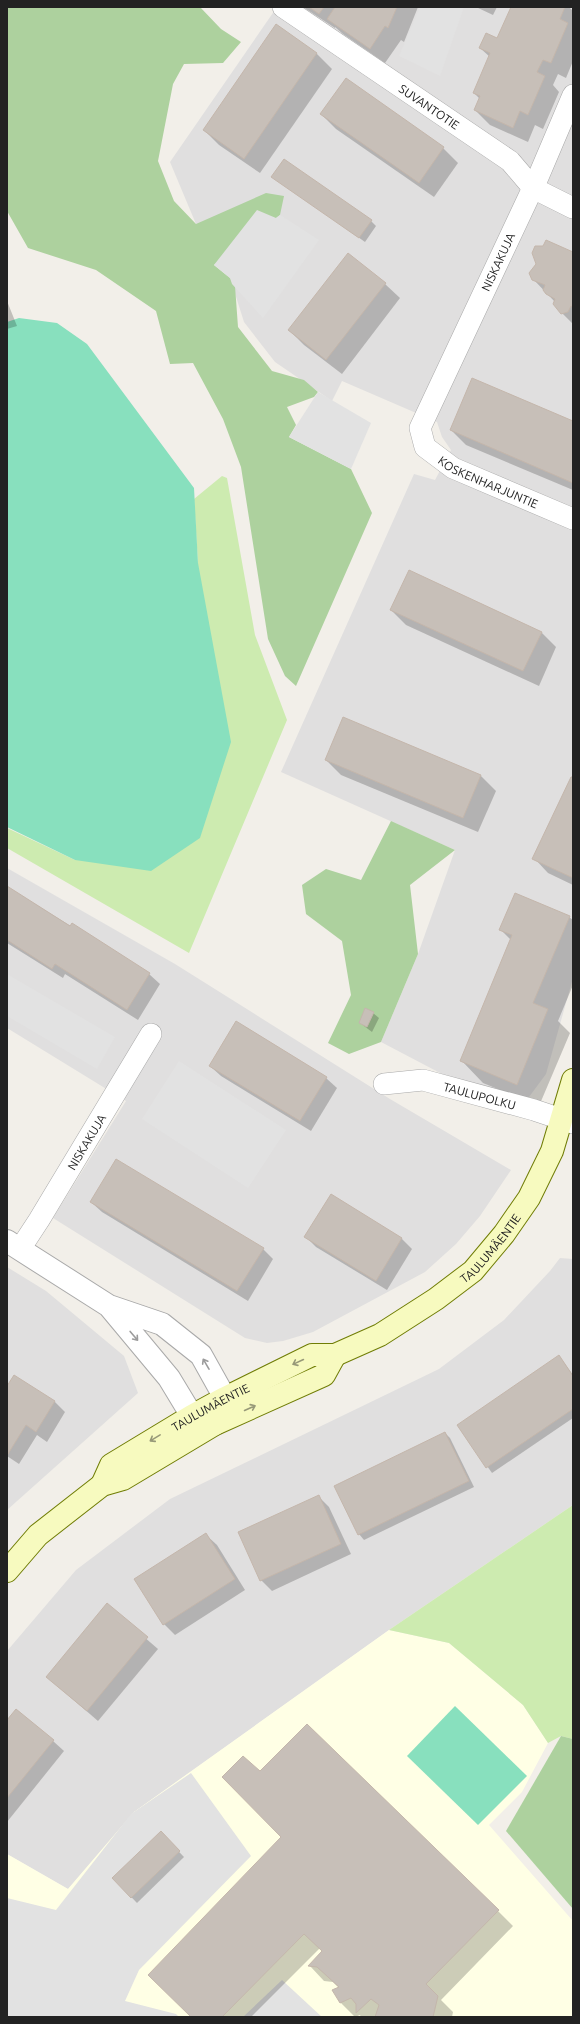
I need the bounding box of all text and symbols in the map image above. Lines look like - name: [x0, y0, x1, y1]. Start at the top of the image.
- street label: SUVANTOTIE: [397, 81, 462, 132]
- street label: NISKAKUJA: [479, 231, 517, 293]
- street label: KOSKENHARJUNTIE: [436, 453, 540, 510]
- street label: TAULUPOLKU: [442, 1079, 517, 1111]
- street label: NISKAKUJA: [64, 1111, 108, 1172]
- street label: TAULUMÄENTIE: [457, 1211, 523, 1285]
- one-way arrow: [130, 1331, 138, 1342]
- one-way arrow: [202, 1358, 210, 1370]
- one-way arrow: [292, 1359, 304, 1366]
- street label: TAULUMÄENTIE: [169, 1381, 251, 1433]
- one-way arrow: [244, 1404, 256, 1411]
- one-way arrow: [149, 1435, 161, 1443]

